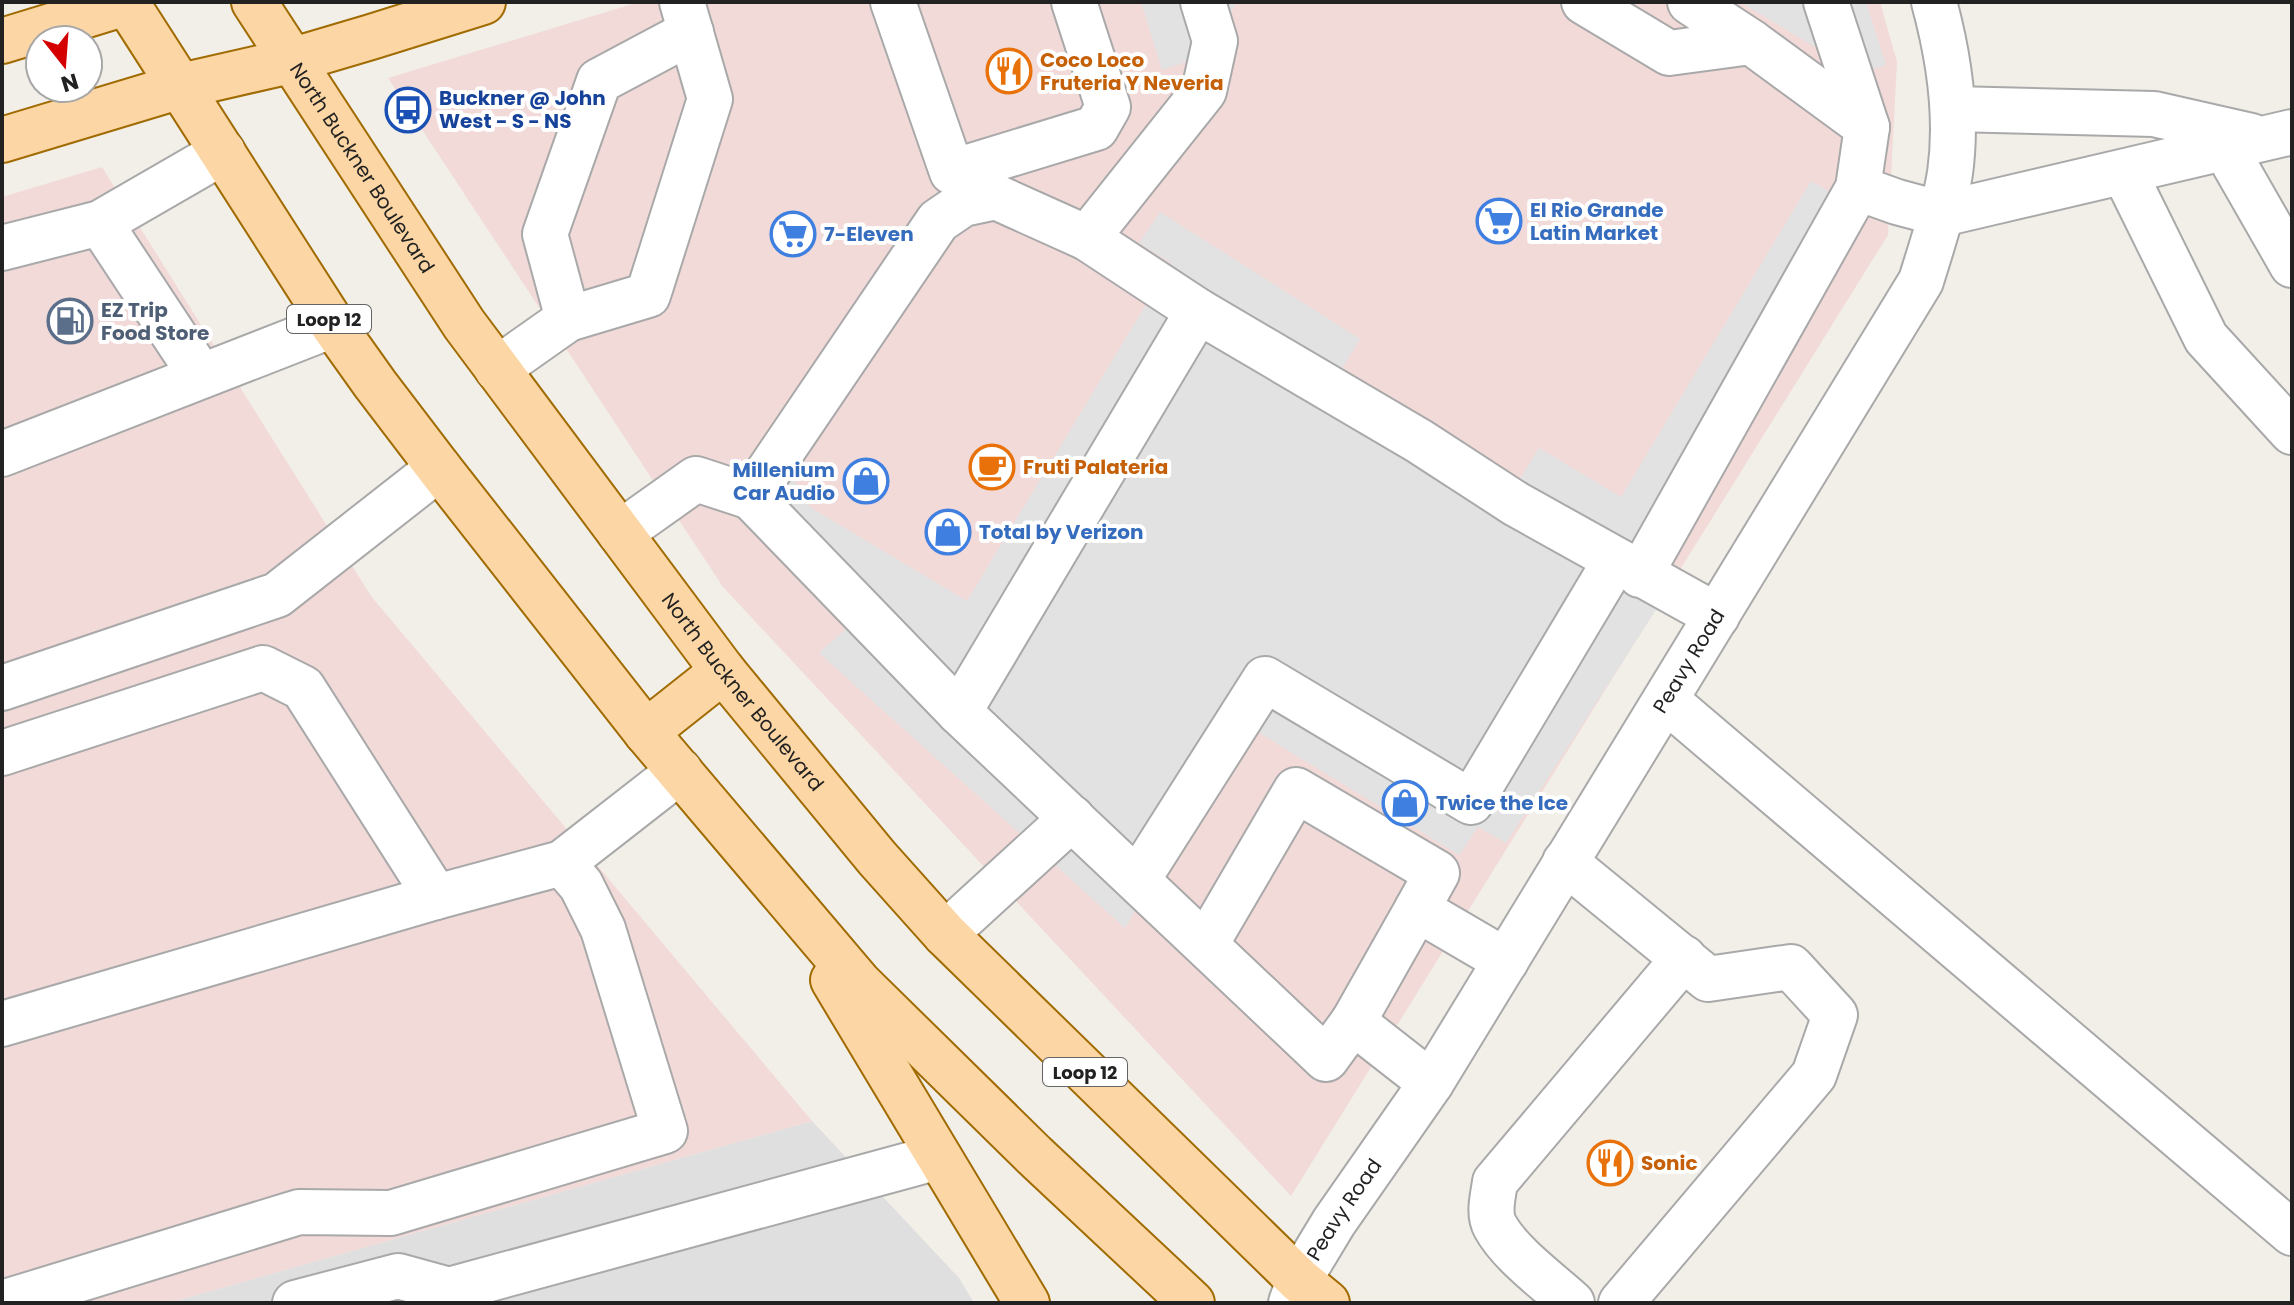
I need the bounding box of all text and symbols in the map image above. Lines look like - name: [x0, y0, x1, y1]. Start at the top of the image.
- north arrow: [24, 24, 104, 104]
- place label: Coco Loco Fruteria Y Neveria: [1040, 46, 1224, 97]
- restaurant icon: Coco Loco Fruteria Y Neveria: [985, 47, 1033, 95]
- street label: North Buckner Boulevard: [283, 57, 441, 279]
- text: N: [57, 65, 82, 100]
- place label: Buckner @ John West - S - NS: [439, 84, 606, 135]
- bus stop icon: Buckner @ John West - S - NS: [384, 86, 432, 134]
- place label: El Rio Grande Latin Market: [1530, 196, 1664, 247]
- supermarket icon: El Rio Grande Latin Market: [1475, 197, 1523, 245]
- supermarket icon: 7-Eleven: [769, 210, 817, 258]
- place label: 7-Eleven: [824, 220, 914, 248]
- place label: EZ Trip Food Store: [101, 296, 209, 347]
- fuel station icon: EZ Trip Food Store: [46, 297, 94, 345]
- road number: Loop 12: [287, 305, 371, 333]
- cafe icon: Fruti Palateria: [968, 443, 1016, 491]
- place label: Fruti Palateria: [1023, 453, 1168, 481]
- place label: Millenium Car Audio: [733, 456, 835, 507]
- shop icon: Millenium Car Audio: [842, 457, 890, 505]
- shop icon: Total by Verizon: [924, 508, 972, 556]
- place label: Total by Verizon: [979, 518, 1143, 546]
- street label: North Buckner Boulevard: [655, 587, 830, 797]
- street label: Peavy Road: [1646, 604, 1731, 719]
- shop icon: Twice the Ice: [1381, 779, 1429, 827]
- place label: Twice the Ice: [1436, 789, 1568, 817]
- road number: Loop 12: [1043, 1058, 1127, 1086]
- restaurant icon: Sonic: [1586, 1139, 1634, 1187]
- place label: Sonic: [1641, 1149, 1698, 1177]
- street label: Peavy Road: [1300, 1153, 1388, 1266]

